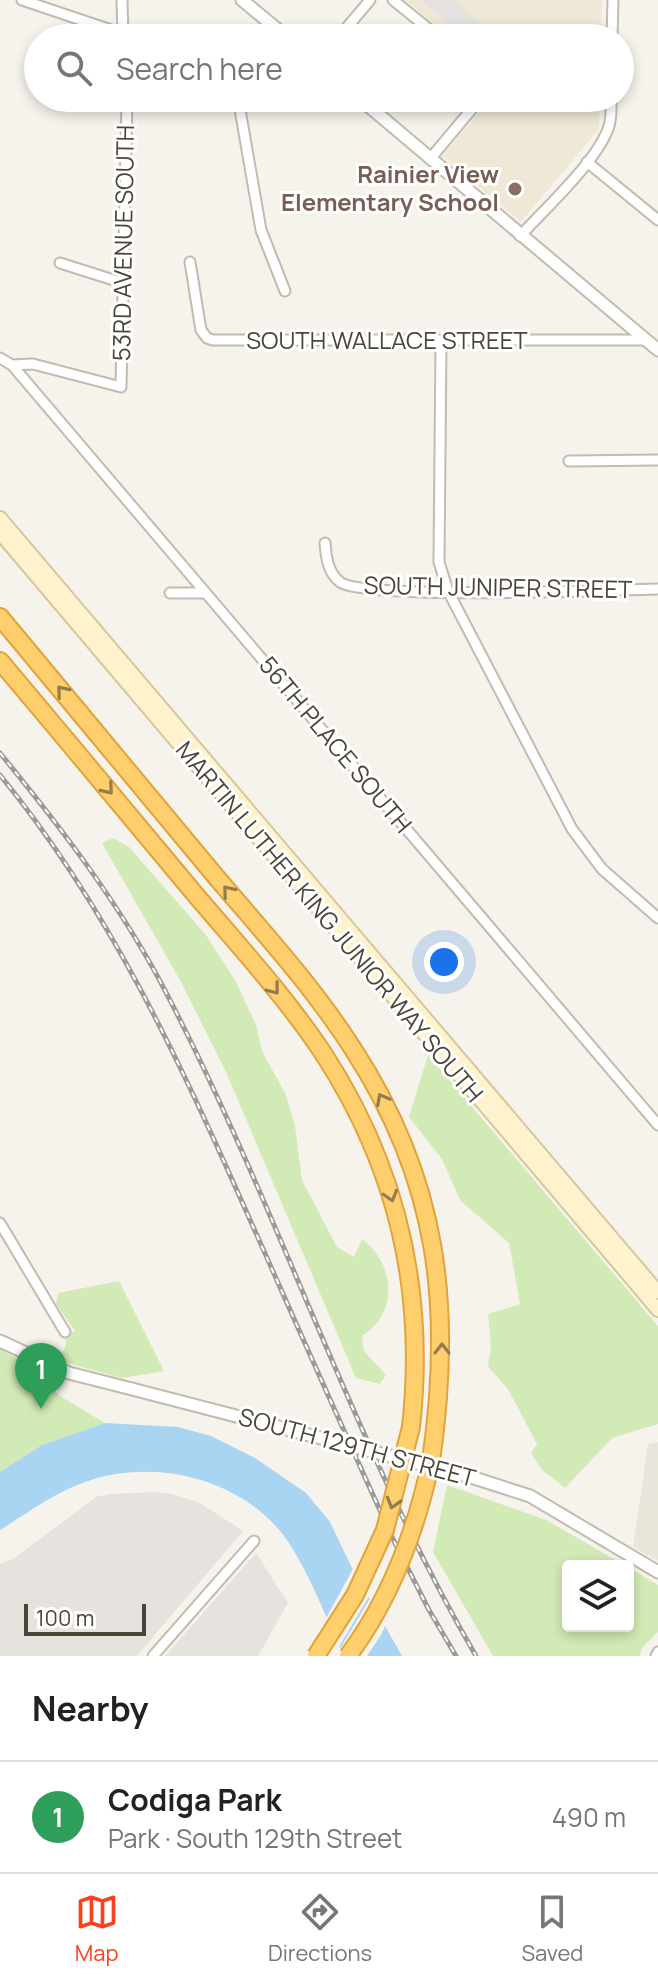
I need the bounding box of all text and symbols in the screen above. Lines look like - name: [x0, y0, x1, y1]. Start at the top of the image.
- search box: [24, 24, 634, 112]
- icon: search: [52, 46, 96, 90]
- text: Search here: [116, 48, 283, 89]
- street label: 53RD AVENUE SOUTH: [104, 125, 141, 361]
- place label: Rainier View Elementary School: [281, 157, 499, 218]
- marker: Rainier View Elementary School: [506, 180, 524, 198]
- street label: SOUTH WALLACE STREET: [246, 323, 528, 356]
- street label: SOUTH JUNIPER STREET: [363, 568, 633, 605]
- street label: 56TH PLACE SOUTH: [252, 649, 420, 839]
- one-way arrow: [57, 686, 72, 700]
- street label: MARTIN LUTHER KING JUNIOR WAY SOUTH: [169, 734, 491, 1109]
- one-way arrow: [98, 780, 113, 794]
- one-way arrow: [223, 885, 238, 900]
- your location: [424, 942, 464, 982]
- one-way arrow: [264, 980, 279, 994]
- one-way arrow: [377, 1093, 392, 1107]
- one-way arrow: [382, 1189, 398, 1203]
- one-way arrow: [433, 1342, 451, 1355]
- pin: 1: [15, 1343, 67, 1409]
- street label: SOUTH 129TH STREET: [235, 1399, 480, 1494]
- one-way arrow: [386, 1496, 402, 1510]
- map controls: [562, 1560, 634, 1632]
- button: layers: [562, 1560, 634, 1632]
- scale bar: [24, 1600, 146, 1636]
- text: 100 m: [36, 1603, 94, 1633]
- text: Nearby: [32, 1685, 148, 1731]
- text: Codiga Park: [108, 1779, 282, 1820]
- text: 1: [52, 1799, 64, 1835]
- text: 490 m: [552, 1799, 626, 1835]
- text: Park · South 129th Street: [108, 1820, 403, 1856]
- tab: Map: [75, 1890, 119, 1968]
- tab: Directions: [268, 1890, 372, 1968]
- tab: Saved: [521, 1890, 583, 1968]

